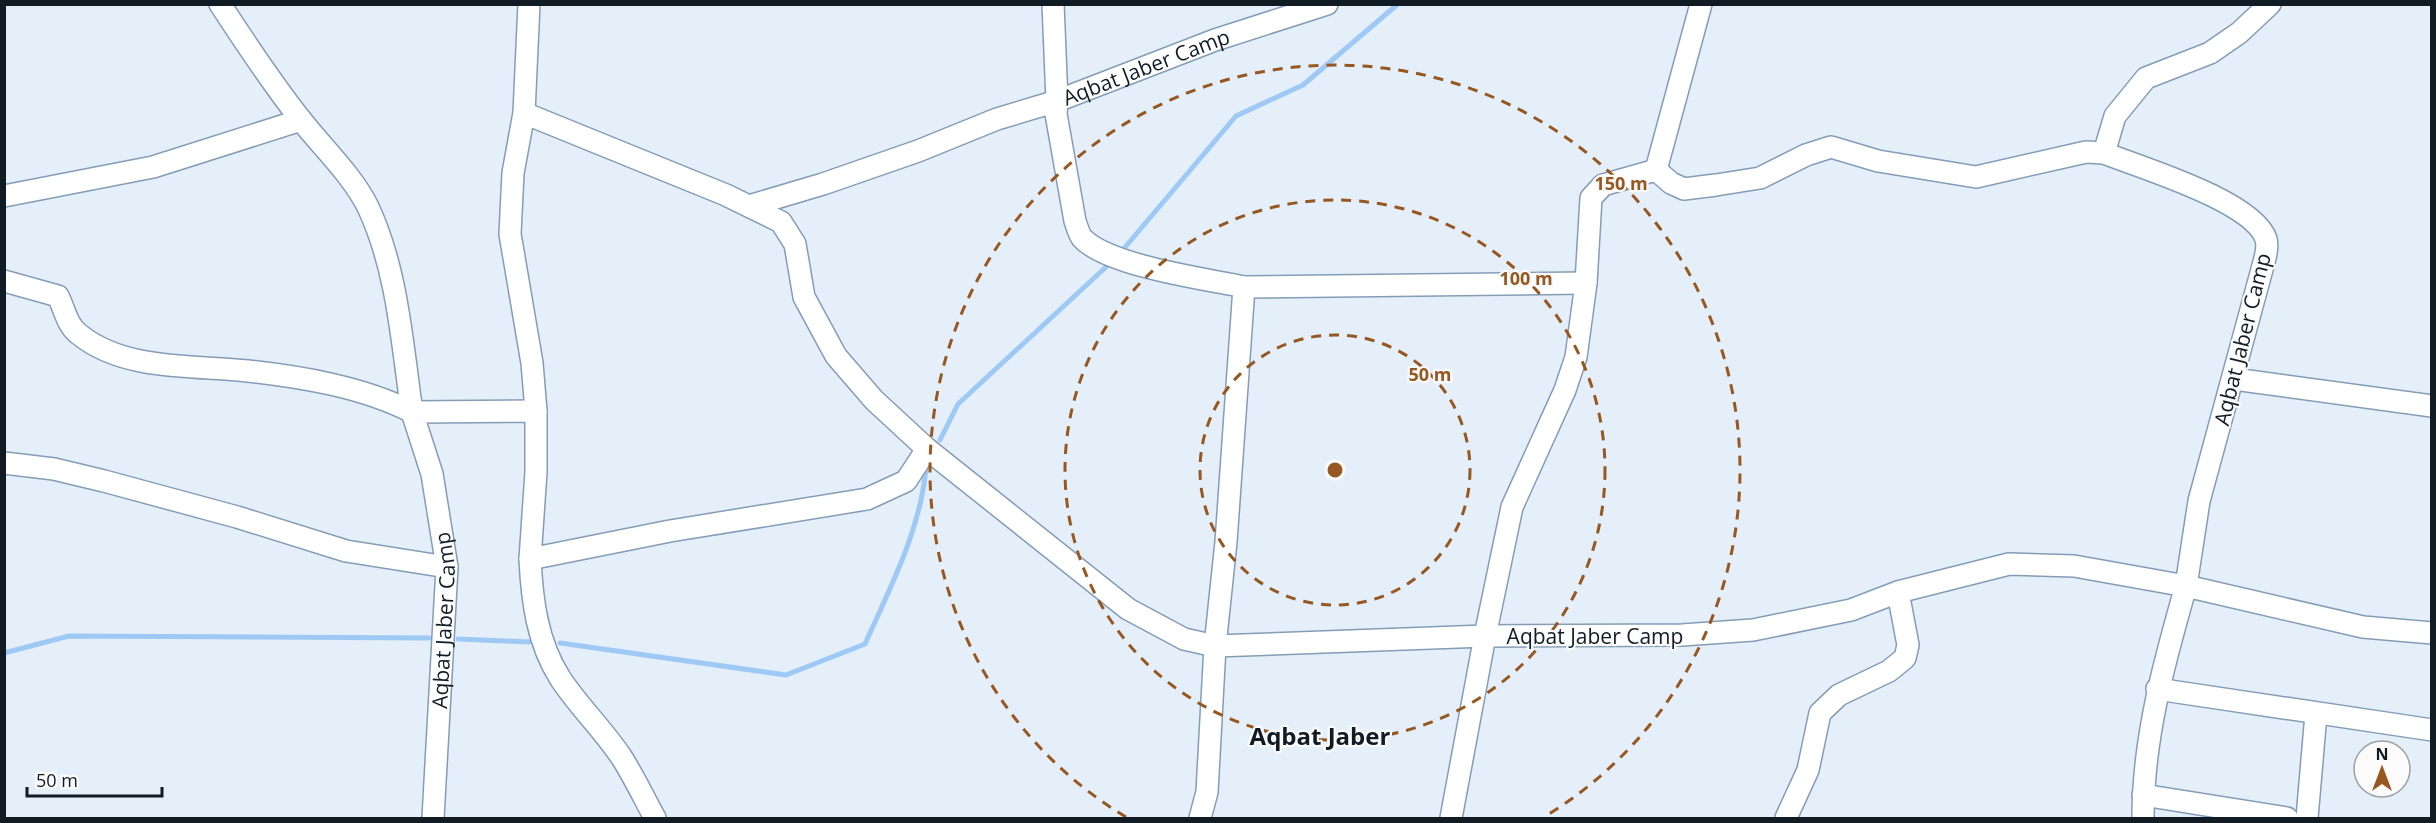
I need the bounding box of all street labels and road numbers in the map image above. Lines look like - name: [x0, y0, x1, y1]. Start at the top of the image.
- street label: Aqbat Jaber Camp: [1059, 22, 1233, 112]
- street label: Aqbat Jaber Camp: [2207, 250, 2277, 428]
- street label: Aqbat Jaber Camp: [425, 530, 461, 709]
- street label: Aqbat Jaber Camp: [1507, 622, 1683, 650]

